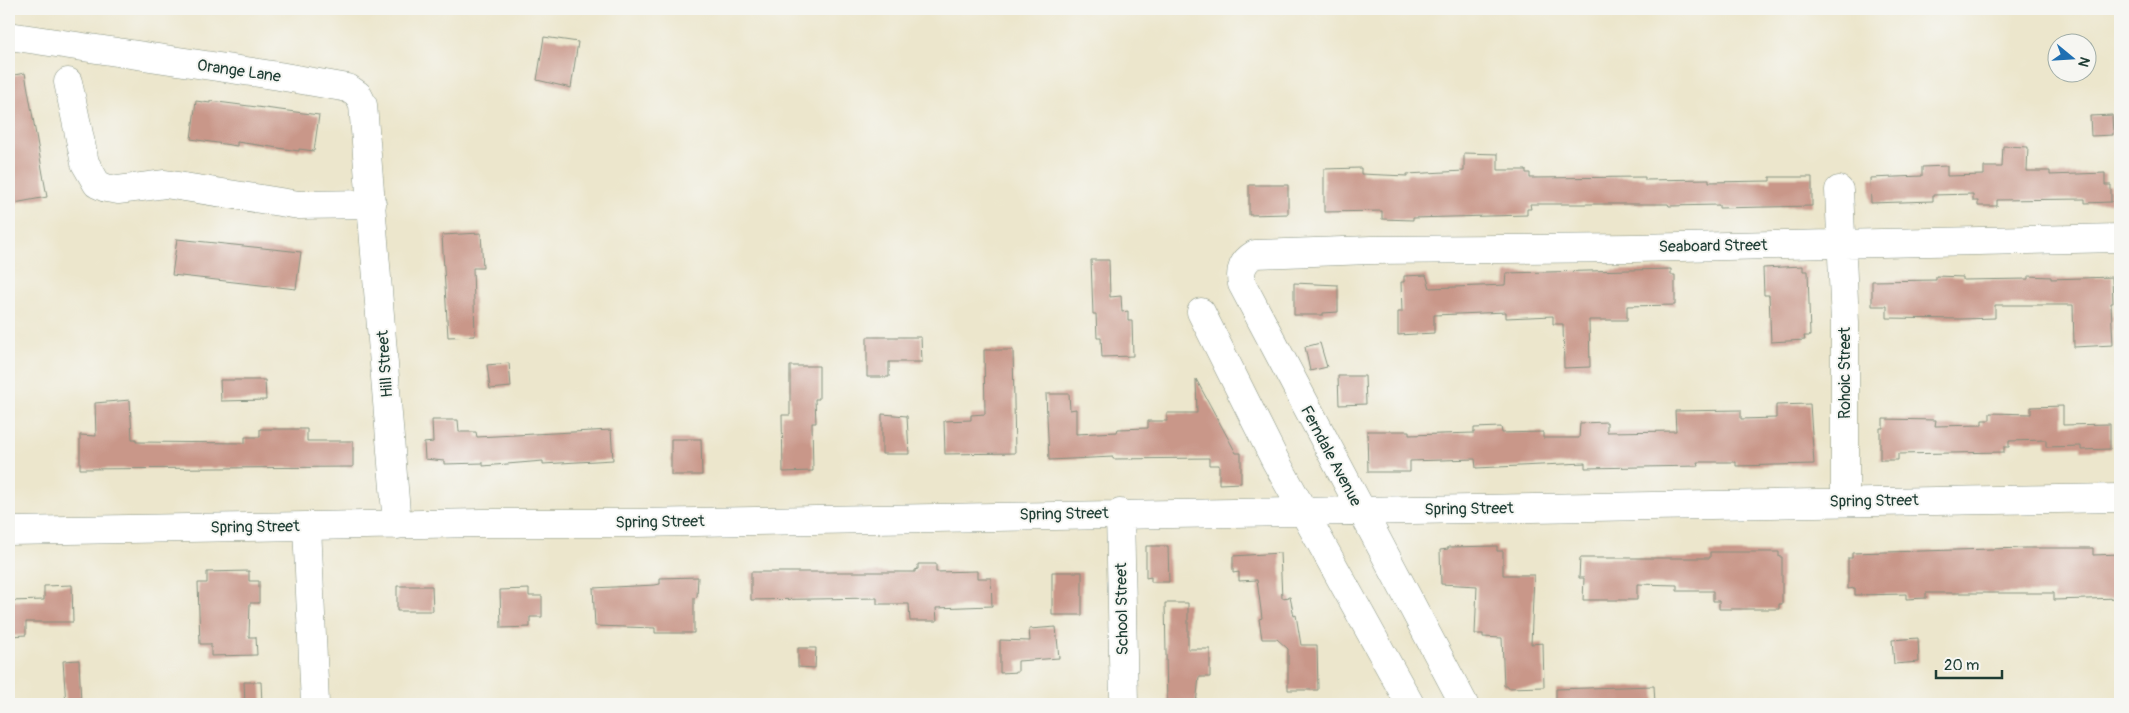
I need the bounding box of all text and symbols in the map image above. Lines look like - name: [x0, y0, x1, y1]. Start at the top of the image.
- north arrow: [2046, 32, 2096, 82]
- street label: Orange Lane: [196, 55, 282, 87]
- text: N: [2074, 55, 2093, 69]
- street label: Seaboard Street: [1659, 235, 1768, 257]
- street label: Rohoic Street: [1835, 327, 1855, 419]
- street label: Hill Street: [373, 329, 397, 398]
- street label: Ferndale Avenue: [1296, 402, 1366, 510]
- street label: Spring Street: [1829, 490, 1919, 512]
- street label: Spring Street: [1424, 498, 1514, 520]
- street label: Spring Street: [1019, 503, 1109, 525]
- street label: Spring Street: [615, 511, 705, 533]
- street label: Spring Street: [210, 516, 300, 538]
- street label: School Street: [1111, 562, 1133, 656]
- scale bar: [1936, 648, 2003, 680]
- text: 20 m: [1944, 656, 1979, 675]

